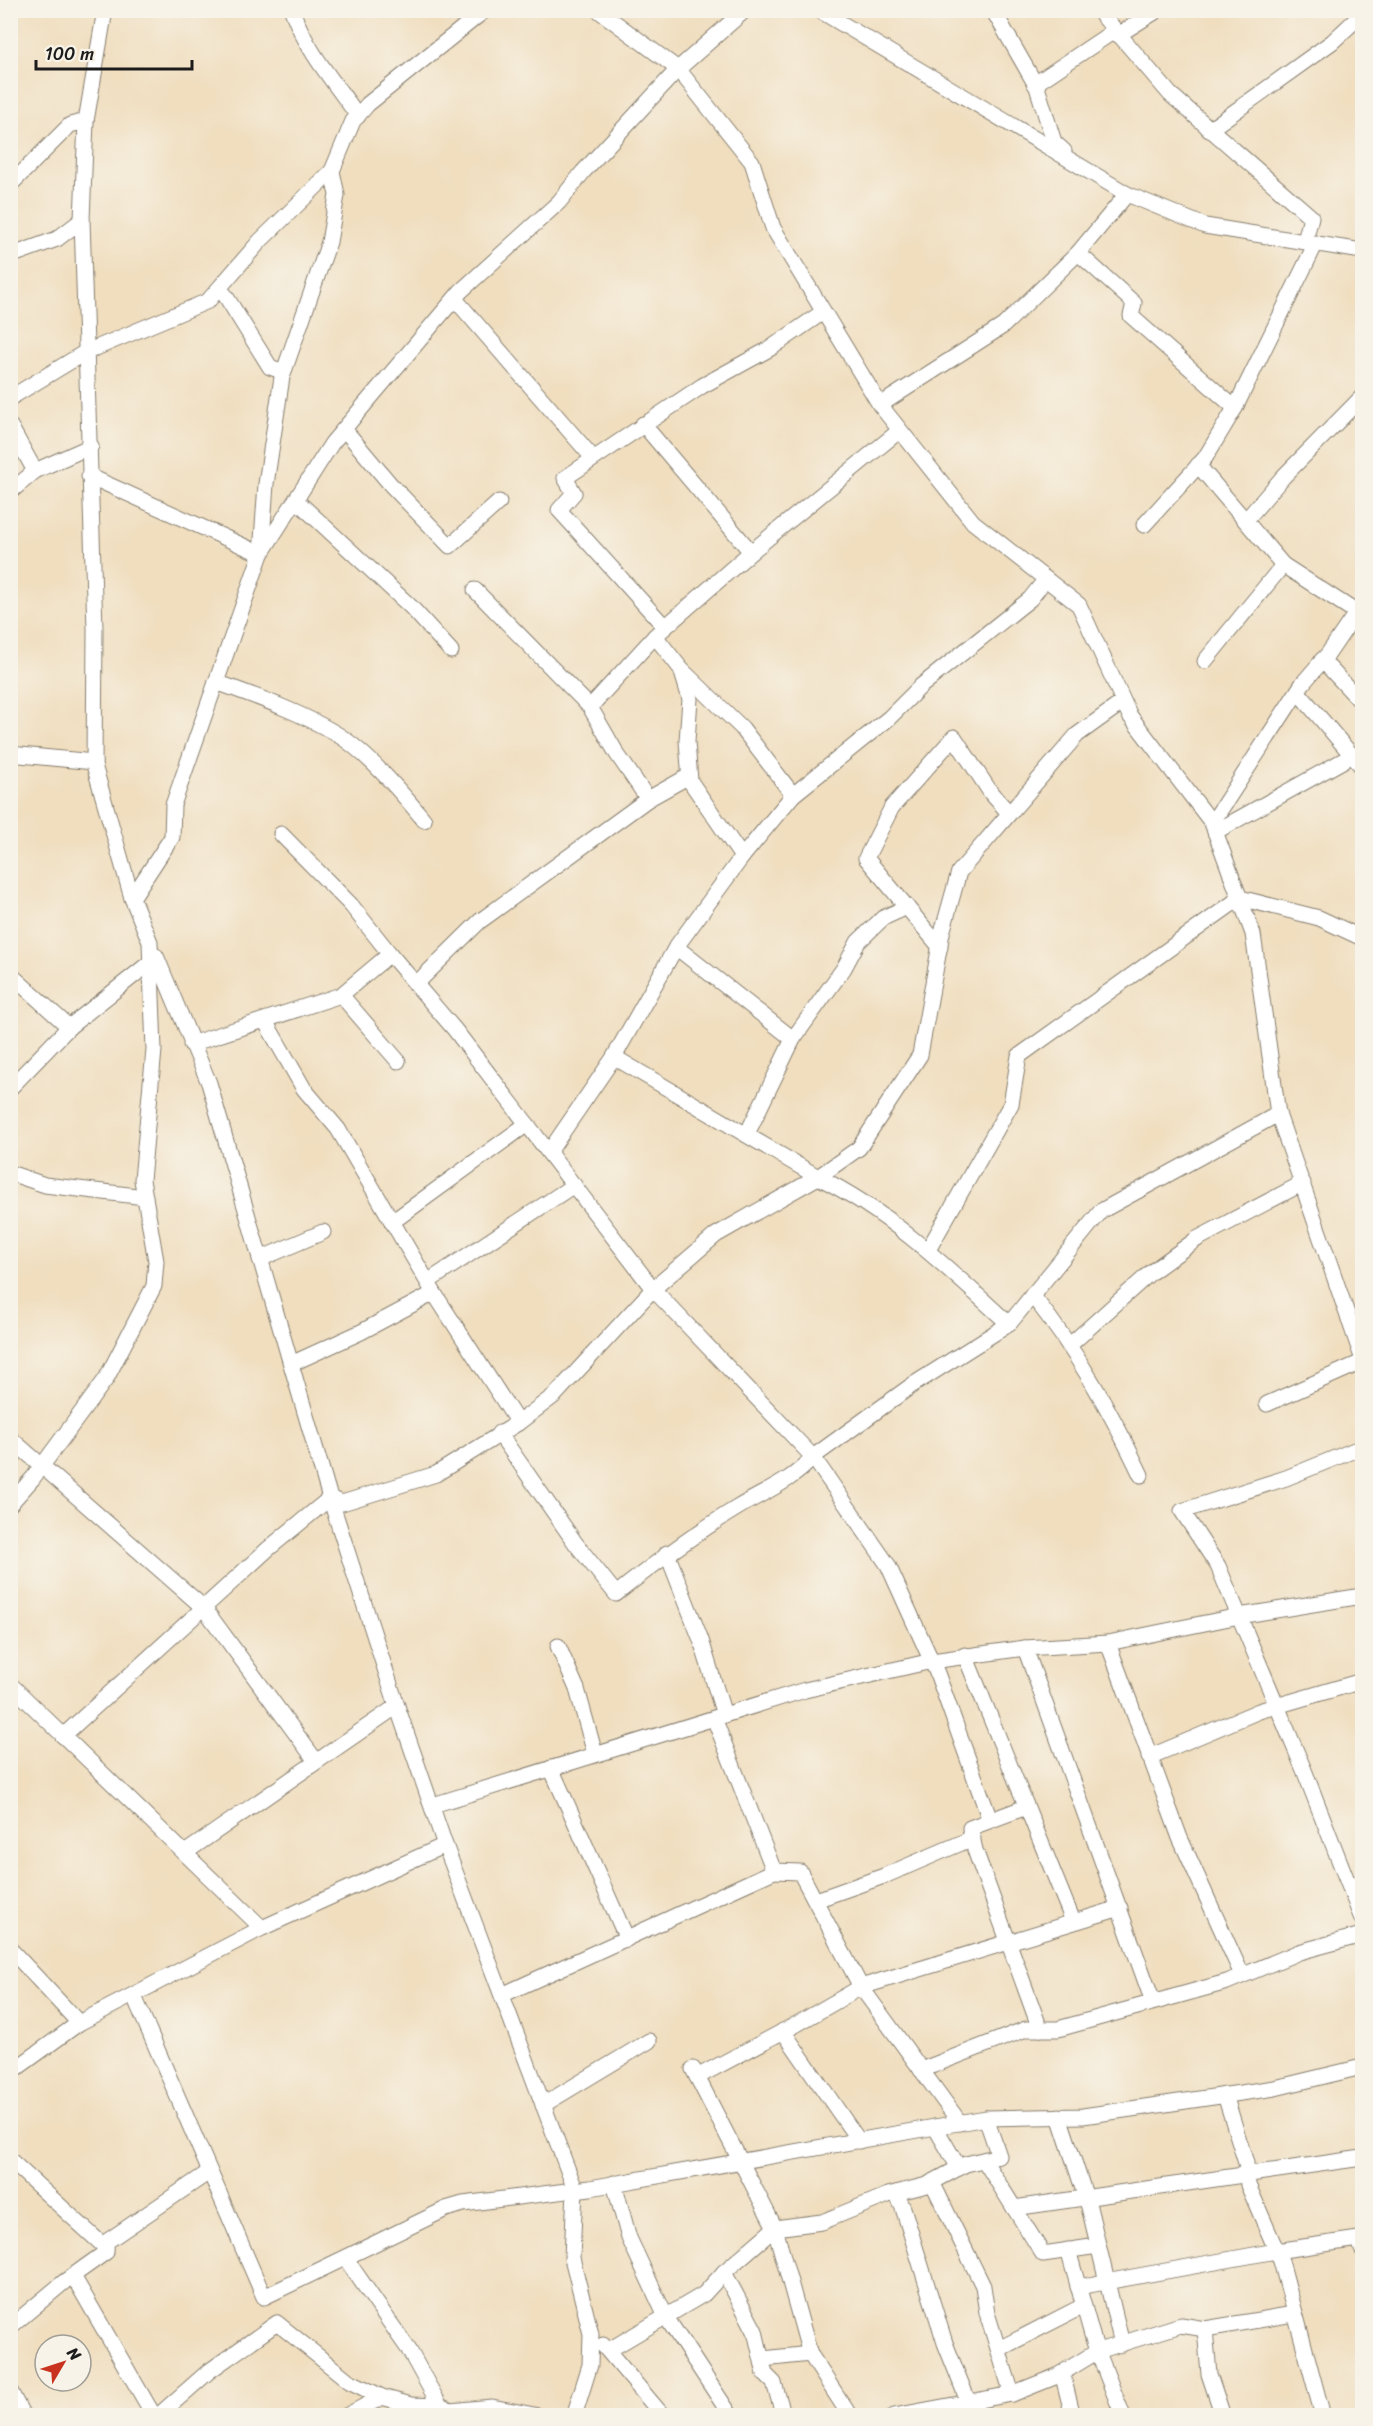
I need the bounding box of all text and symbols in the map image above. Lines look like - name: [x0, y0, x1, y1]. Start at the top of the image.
- scale bar: [36, 33, 192, 71]
- text: 100 m: [45, 38, 94, 70]
- north arrow: [33, 2333, 93, 2393]
- text: N: [59, 2340, 90, 2368]

